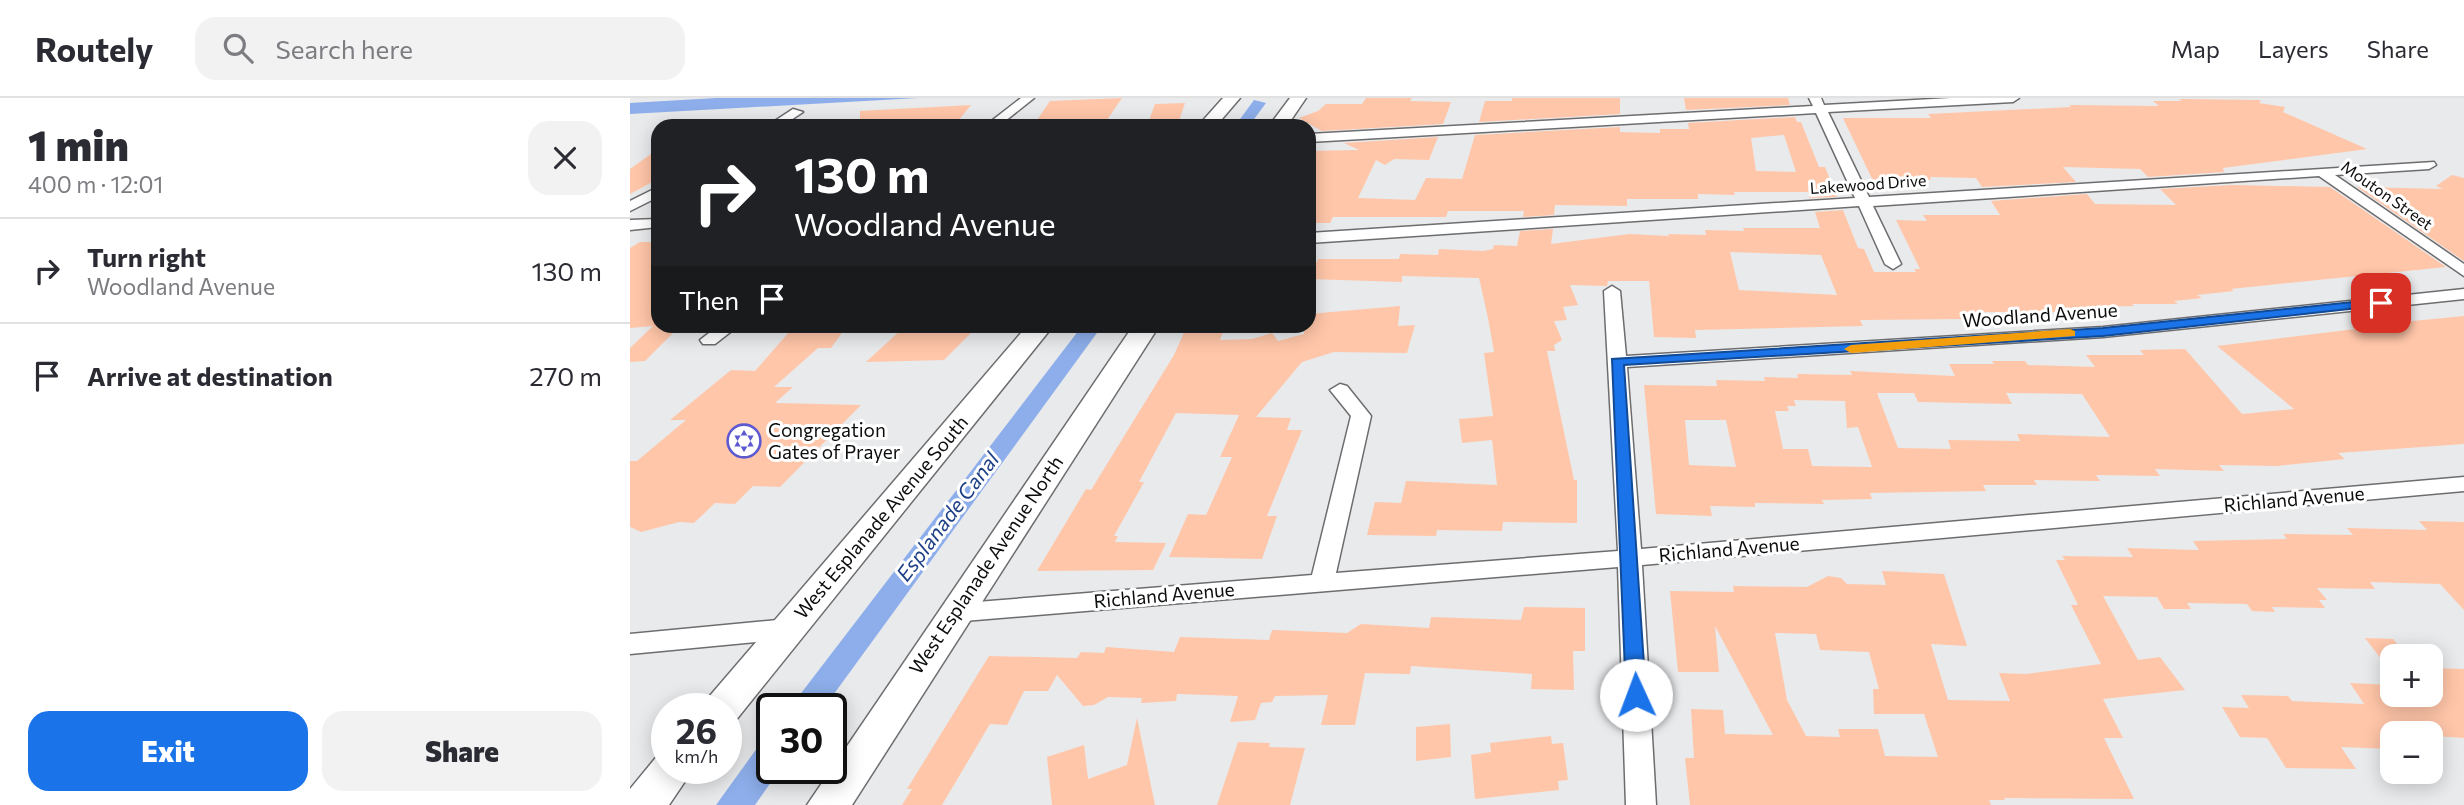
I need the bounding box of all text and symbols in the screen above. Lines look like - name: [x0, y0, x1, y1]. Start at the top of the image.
- search box: [195, 17, 685, 80]
- text: Routely: [35, 28, 153, 69]
- icon: search: [219, 29, 257, 67]
- text: Search here: [275, 33, 413, 64]
- text: Map: [2171, 34, 2220, 63]
- text: Layers: [2258, 34, 2329, 63]
- text: Share: [2367, 34, 2429, 63]
- text: 1 min: [28, 118, 129, 170]
- button: close: [528, 121, 602, 195]
- text: 130 m: [794, 143, 929, 203]
- icon: right: [679, 147, 770, 238]
- street label: Mouton Street: [2338, 156, 2437, 233]
- text: 400 m · 12:01: [28, 170, 163, 198]
- street label: Lakewood Drive: [1809, 170, 1927, 197]
- text: Woodland Avenue: [794, 203, 1056, 243]
- text: Turn right: [87, 241, 206, 272]
- icon: right: [28, 252, 66, 290]
- text: 130 m: [531, 255, 602, 286]
- text: Woodland Avenue: [87, 272, 275, 300]
- pin: [2351, 273, 2411, 333]
- icon: arrive: [753, 280, 791, 318]
- text: Then: [679, 284, 739, 315]
- icon: arrive: [2362, 284, 2400, 322]
- street label: Woodland Avenue: [1962, 298, 2118, 331]
- icon: arrive: [28, 357, 66, 395]
- text: Arrive at destination: [87, 360, 333, 391]
- text: 270 m: [529, 360, 602, 391]
- street label: West Esplanade Avenue South: [789, 410, 972, 623]
- place label: Congregation Gates of Prayer: [768, 418, 901, 463]
- synagogue icon: Congregation Gates of Prayer: [725, 422, 763, 460]
- water label: Esplanade Canal: [890, 446, 1004, 585]
- street label: West Esplanade Avenue North: [904, 451, 1067, 678]
- street label: Richland Avenue: [2222, 481, 2365, 516]
- street label: Richland Avenue: [1657, 531, 1800, 566]
- street label: Richland Avenue: [1092, 577, 1235, 612]
- map controls: [2380, 644, 2443, 784]
- button: +: [2380, 644, 2443, 707]
- position arrow: [1599, 658, 1673, 732]
- speed limit sign: 30: [756, 693, 847, 784]
- text: 26: [676, 708, 717, 751]
- button: Exit: [28, 711, 308, 791]
- button: Share: [322, 711, 602, 791]
- button: −: [2380, 721, 2443, 784]
- text: km/h: [675, 745, 718, 767]

